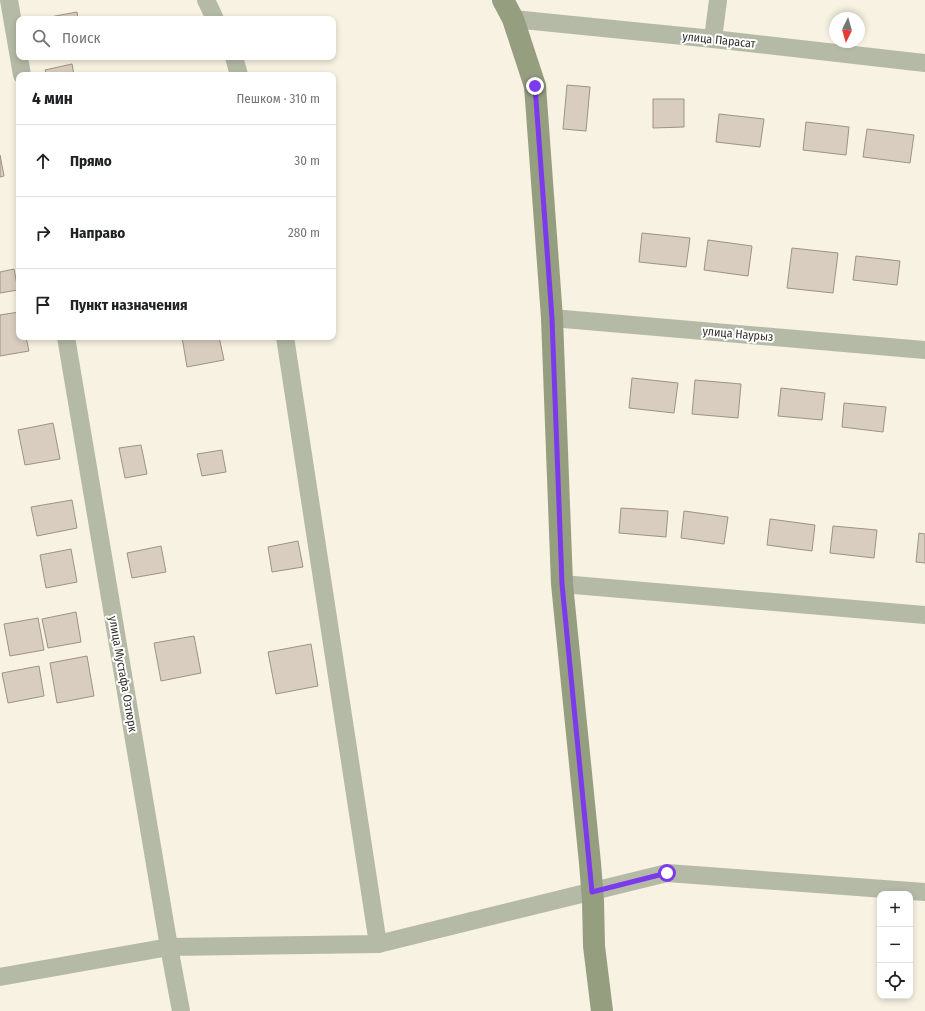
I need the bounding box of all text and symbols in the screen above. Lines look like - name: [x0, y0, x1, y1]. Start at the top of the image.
- north arrow: [829, 12, 865, 48]
- search box: [16, 16, 336, 60]
- icon: search: [30, 27, 52, 49]
- text: Поиск: [62, 29, 100, 47]
- street label: улица Парасат: [682, 29, 756, 51]
- route end: [526, 77, 544, 95]
- text: 4 мин: [32, 88, 73, 109]
- text: Пешком · 310 m: [236, 91, 320, 106]
- icon: ahead: [32, 150, 54, 172]
- text: Прямо: [70, 152, 112, 170]
- text: 30 m: [294, 153, 320, 168]
- icon: right: [32, 222, 54, 244]
- text: Направо: [70, 224, 125, 242]
- text: 280 m: [288, 225, 320, 240]
- icon: arrive: [32, 294, 54, 316]
- text: Пункт назначения: [70, 296, 188, 314]
- street label: улица Наурыз: [702, 324, 774, 344]
- street label: улица Мустафа Озтюрк: [106, 615, 140, 733]
- route start: [658, 864, 676, 882]
- map controls: [877, 891, 913, 999]
- button: +: [877, 891, 913, 927]
- button: −: [877, 927, 913, 963]
- button: locate: [877, 963, 913, 999]

